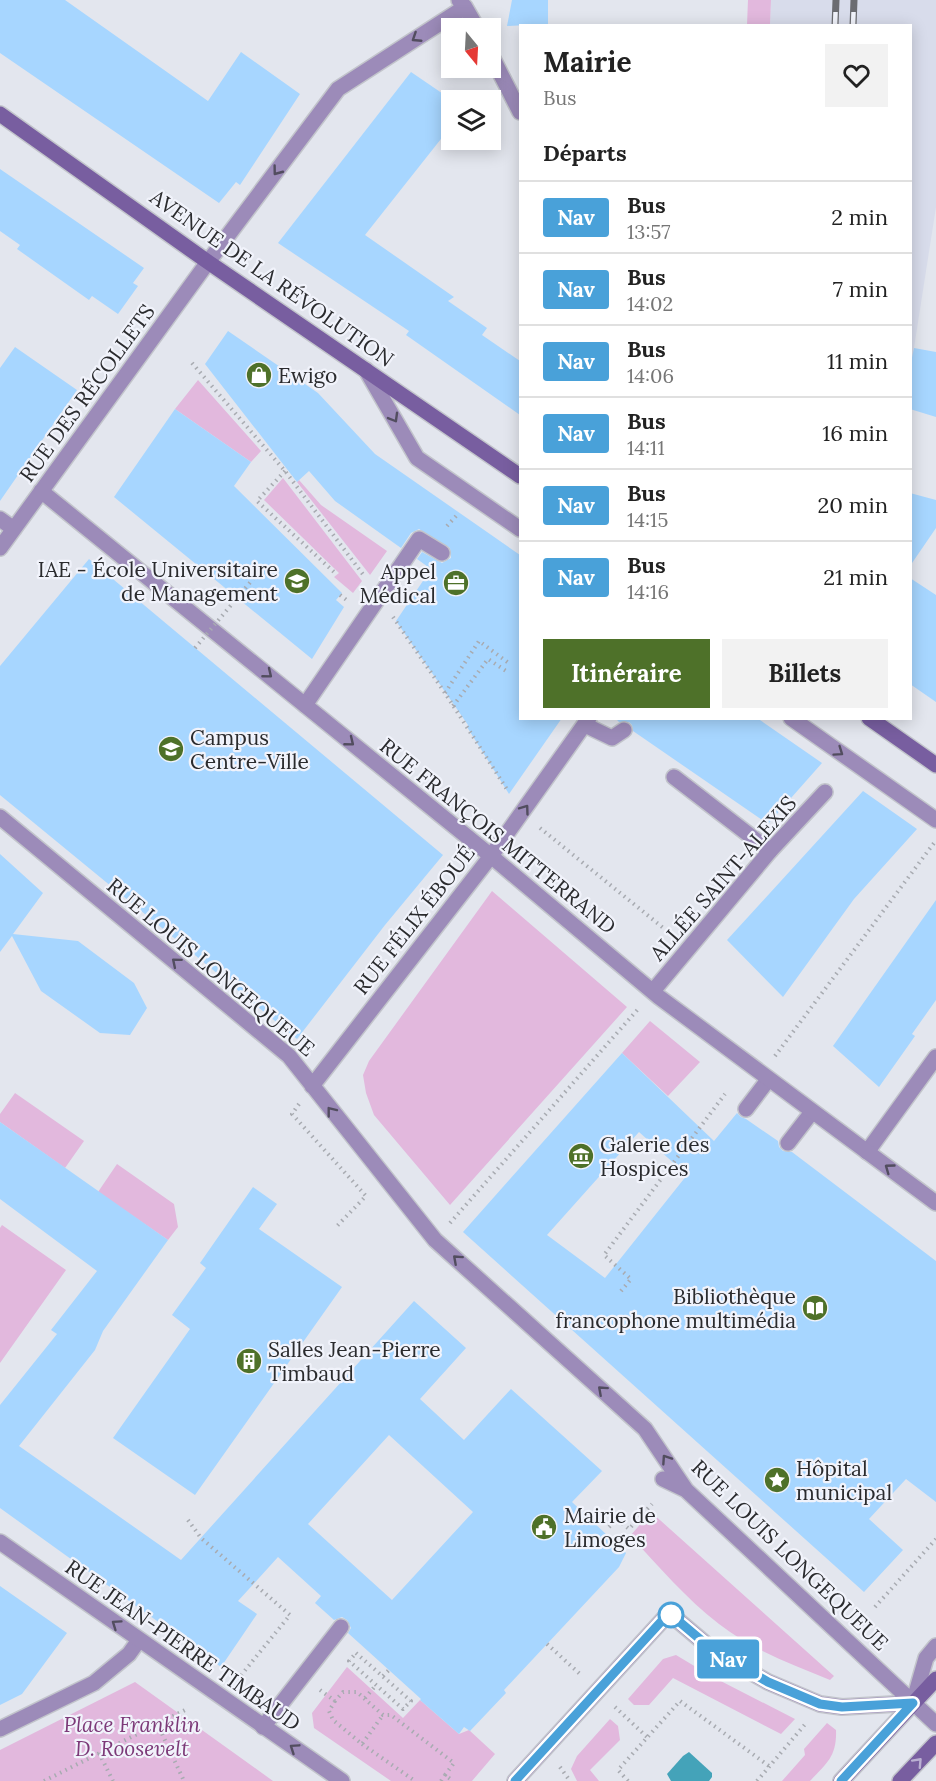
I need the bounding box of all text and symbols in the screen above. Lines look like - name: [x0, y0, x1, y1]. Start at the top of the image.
- north arrow: [441, 18, 501, 78]
- map controls: [441, 18, 501, 150]
- one-way arrow: [412, 31, 422, 43]
- text: Mairie: [543, 44, 631, 80]
- button: heart: [825, 44, 888, 107]
- text: Bus: [543, 85, 577, 110]
- button: layers: [441, 90, 501, 150]
- text: Départs: [543, 139, 627, 167]
- one-way arrow: [273, 164, 284, 175]
- street label: AVENUE DE LA RÉVOLUTION: [144, 183, 399, 373]
- text: Bus: [627, 191, 666, 219]
- text: 2 min: [831, 203, 888, 231]
- text: Nav: [557, 204, 595, 231]
- text: 13:57: [627, 219, 671, 244]
- text: Bus: [627, 263, 666, 291]
- text: 7 min: [833, 275, 888, 303]
- text: Nav: [557, 276, 595, 303]
- text: 14:02: [627, 291, 673, 316]
- street label: RUE DES RÉCOLLETS: [13, 299, 161, 487]
- text: Bus: [627, 335, 666, 363]
- text: 11 min: [827, 347, 888, 375]
- text: Nav: [557, 348, 595, 375]
- shop icon: Ewigo: [244, 360, 274, 390]
- place label: Ewigo: [278, 362, 337, 389]
- text: 14:06: [627, 363, 674, 388]
- text: Bus: [627, 407, 666, 435]
- one-way arrow: [387, 412, 399, 422]
- text: 16 min: [822, 419, 888, 447]
- text: Nav: [557, 420, 595, 447]
- text: 14:11: [627, 435, 665, 460]
- text: Bus: [627, 479, 666, 507]
- text: 20 min: [818, 491, 888, 519]
- text: Nav: [557, 492, 595, 519]
- text: 14:15: [627, 507, 668, 532]
- text: Bus: [627, 551, 666, 579]
- place label: IAE - École Universitaire de Management: [38, 556, 279, 607]
- place label: Appel Médical: [359, 558, 436, 609]
- text: 21 min: [823, 563, 888, 591]
- text: Nav: [557, 564, 595, 591]
- school or university icon: IAE - École Universitaire de Management: [282, 566, 312, 596]
- office icon: Appel Médical: [441, 568, 471, 598]
- text: 14:16: [627, 579, 669, 604]
- button: Itinéraire: [543, 639, 710, 708]
- button: Billets: [722, 639, 888, 708]
- one-way arrow: [261, 667, 272, 678]
- place label: Campus Centre-Ville: [190, 724, 309, 775]
- street label: RUE FRANÇOIS MITTERRAND: [374, 732, 622, 940]
- school or university icon: Campus Centre-Ville: [156, 734, 186, 764]
- one-way arrow: [343, 735, 354, 746]
- one-way arrow: [833, 745, 844, 756]
- street label: ALLÉE SAINT-ALEXIS: [643, 790, 802, 967]
- one-way arrow: [518, 804, 529, 815]
- street label: RUE FÉLIX ÉBOUÉ: [347, 840, 481, 1000]
- street label: RUE LOUIS LONGEQUEUE: [101, 872, 321, 1062]
- one-way arrow: [172, 959, 183, 970]
- one-way arrow: [328, 1106, 339, 1117]
- place label: Galerie des Hospices: [600, 1131, 709, 1182]
- museum icon: Galerie des Hospices: [566, 1141, 596, 1171]
- one-way arrow: [884, 1165, 895, 1176]
- one-way arrow: [453, 1255, 463, 1266]
- place label: Bibliothèque francophone multimédia: [556, 1283, 796, 1334]
- library icon: Bibliothèque francophone multimédia: [800, 1293, 830, 1323]
- place label: Salles Jean-Pierre Timbaud: [268, 1336, 441, 1387]
- building icon: Salles Jean-Pierre Timbaud: [234, 1346, 264, 1376]
- one-way arrow: [598, 1386, 608, 1397]
- street label: RUE LOUIS LONGEQUEUE: [686, 1454, 894, 1656]
- one-way arrow: [662, 1455, 673, 1466]
- place label: Hôpital municipal: [796, 1455, 892, 1506]
- place icon: Hôpital municipal: [762, 1465, 792, 1495]
- place label: Mairie de Limoges: [564, 1502, 656, 1553]
- public building icon: Mairie de Limoges: [529, 1512, 559, 1542]
- street label: RUE JEAN-PIERRE TIMBAUD: [60, 1553, 306, 1737]
- unlabelled marker: [658, 1602, 684, 1628]
- one-way arrow: [112, 1620, 123, 1631]
- line badge: Nav: [694, 1640, 762, 1678]
- text: Nav: [709, 1646, 747, 1673]
- park label: Place Franklin D. Roosevelt: [63, 1711, 201, 1762]
- one-way arrow: [289, 1744, 300, 1755]
- one-way arrow: [911, 1759, 922, 1770]

